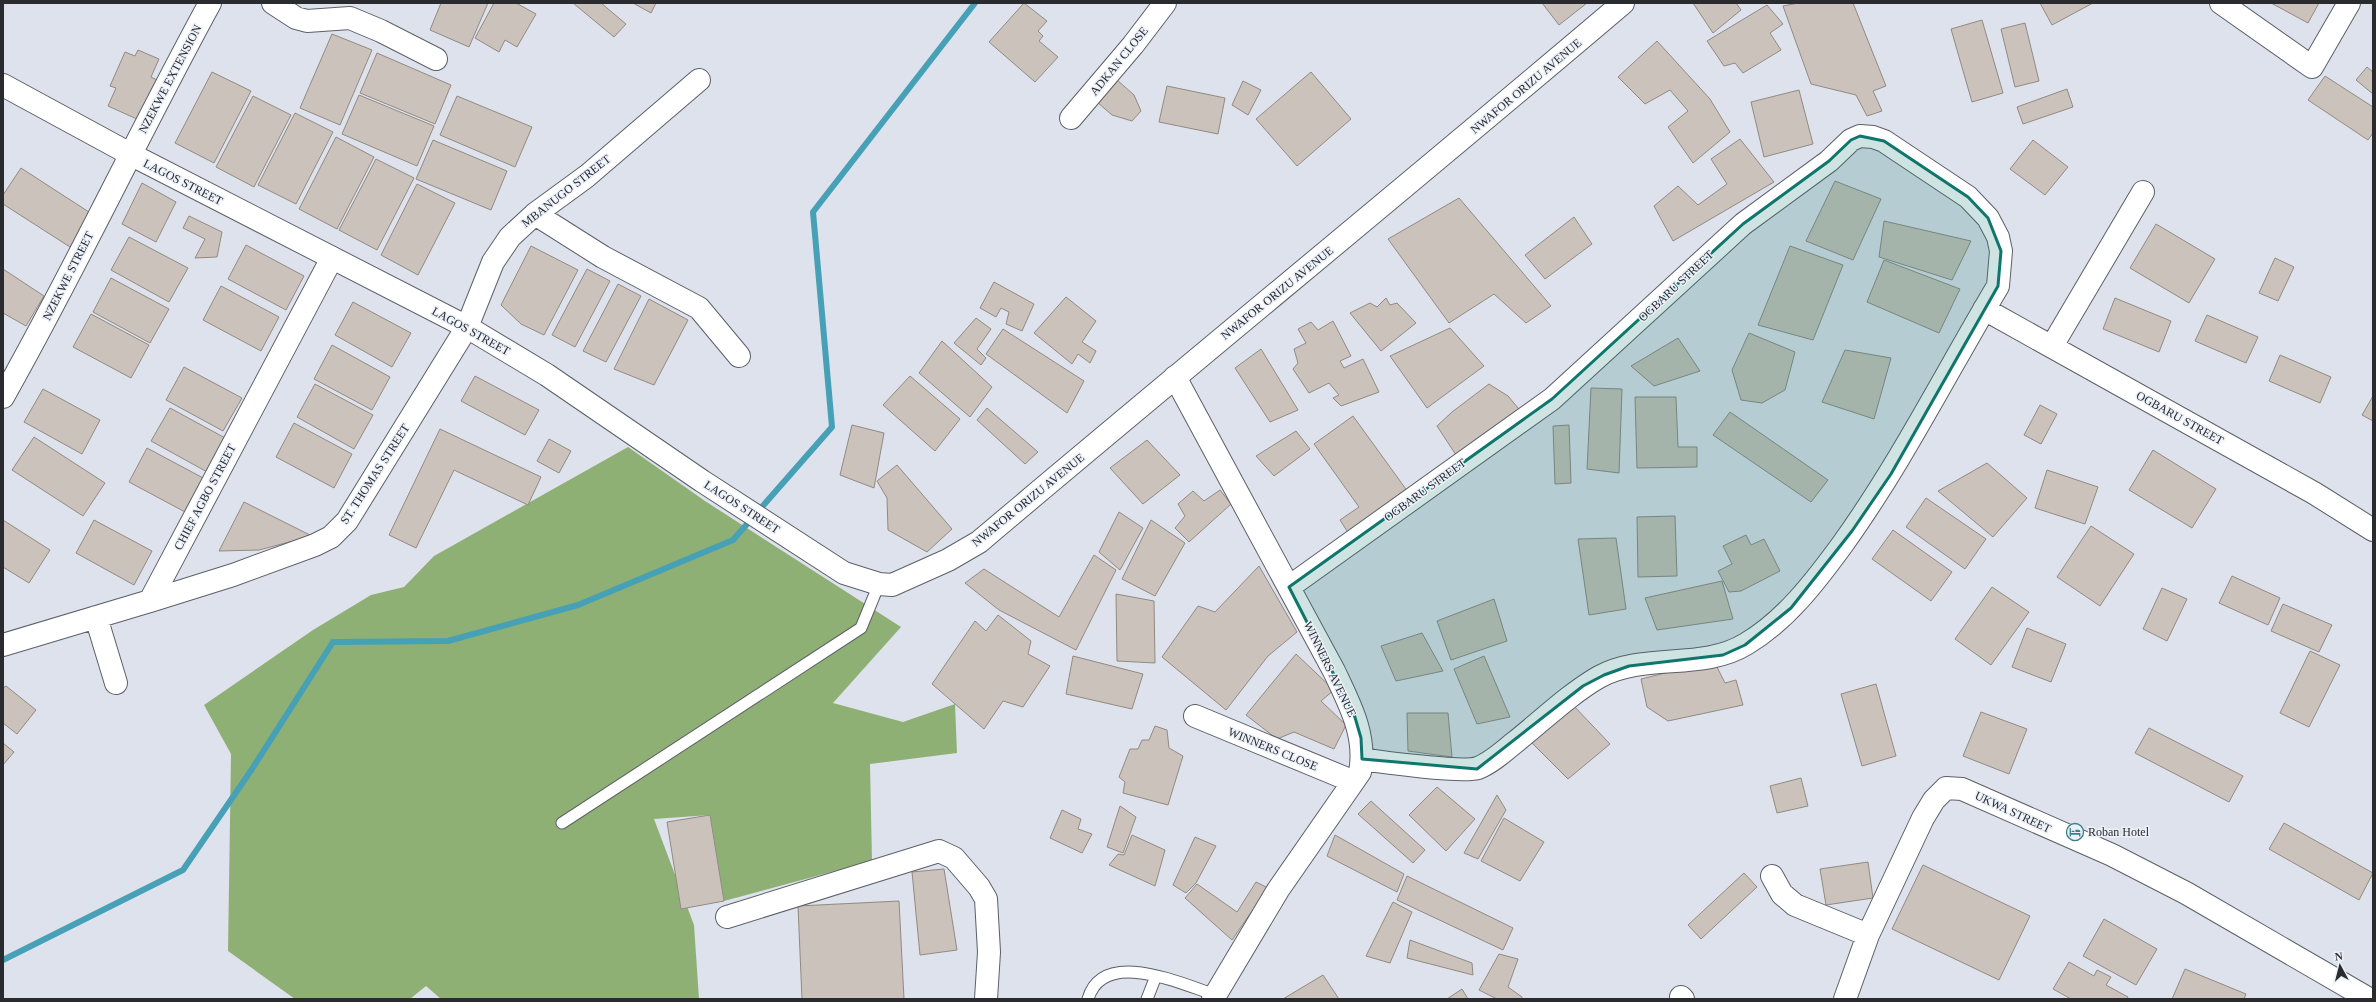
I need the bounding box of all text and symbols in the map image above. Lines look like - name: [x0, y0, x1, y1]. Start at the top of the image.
- street label: NZEKWE EXTENSION: [135, 22, 205, 136]
- street label: ADKAN CLOSE: [1087, 24, 1151, 98]
- street label: NWAFOR ORIZU AVENUE: [1468, 35, 1584, 137]
- street label: MBANUGO STREET: [519, 152, 614, 230]
- street label: LAGOS STREET: [141, 156, 226, 208]
- street label: NZEKWE STREET: [40, 229, 97, 323]
- street label: NWAFOR ORIZU AVENUE: [1218, 243, 1336, 343]
- street label: OGBARU STREET: [1636, 247, 1717, 324]
- street label: LAGOS STREET: [430, 304, 513, 359]
- street label: OGBARU STREET: [2134, 388, 2227, 448]
- street label: ST. THOMAS STREET: [337, 421, 413, 527]
- street label: CHIEF AGBO STREET: [171, 441, 239, 552]
- street label: NWAFOR ORIZU AVENUE: [969, 450, 1087, 550]
- street label: OGBARU STREET: [1381, 455, 1469, 524]
- street label: LAGOS STREET: [702, 477, 783, 537]
- street label: WINNERS AVENUE: [1301, 619, 1359, 719]
- street label: WINNERS CLOSE: [1226, 725, 1320, 773]
- street label: UKWA STREET: [1973, 788, 2054, 836]
- hotel icon: Roban Hotel: [2065, 822, 2085, 842]
- place label: Roban Hotel: [2088, 825, 2150, 839]
- north arrow: [2320, 946, 2360, 986]
- text: N: [2334, 950, 2344, 963]

